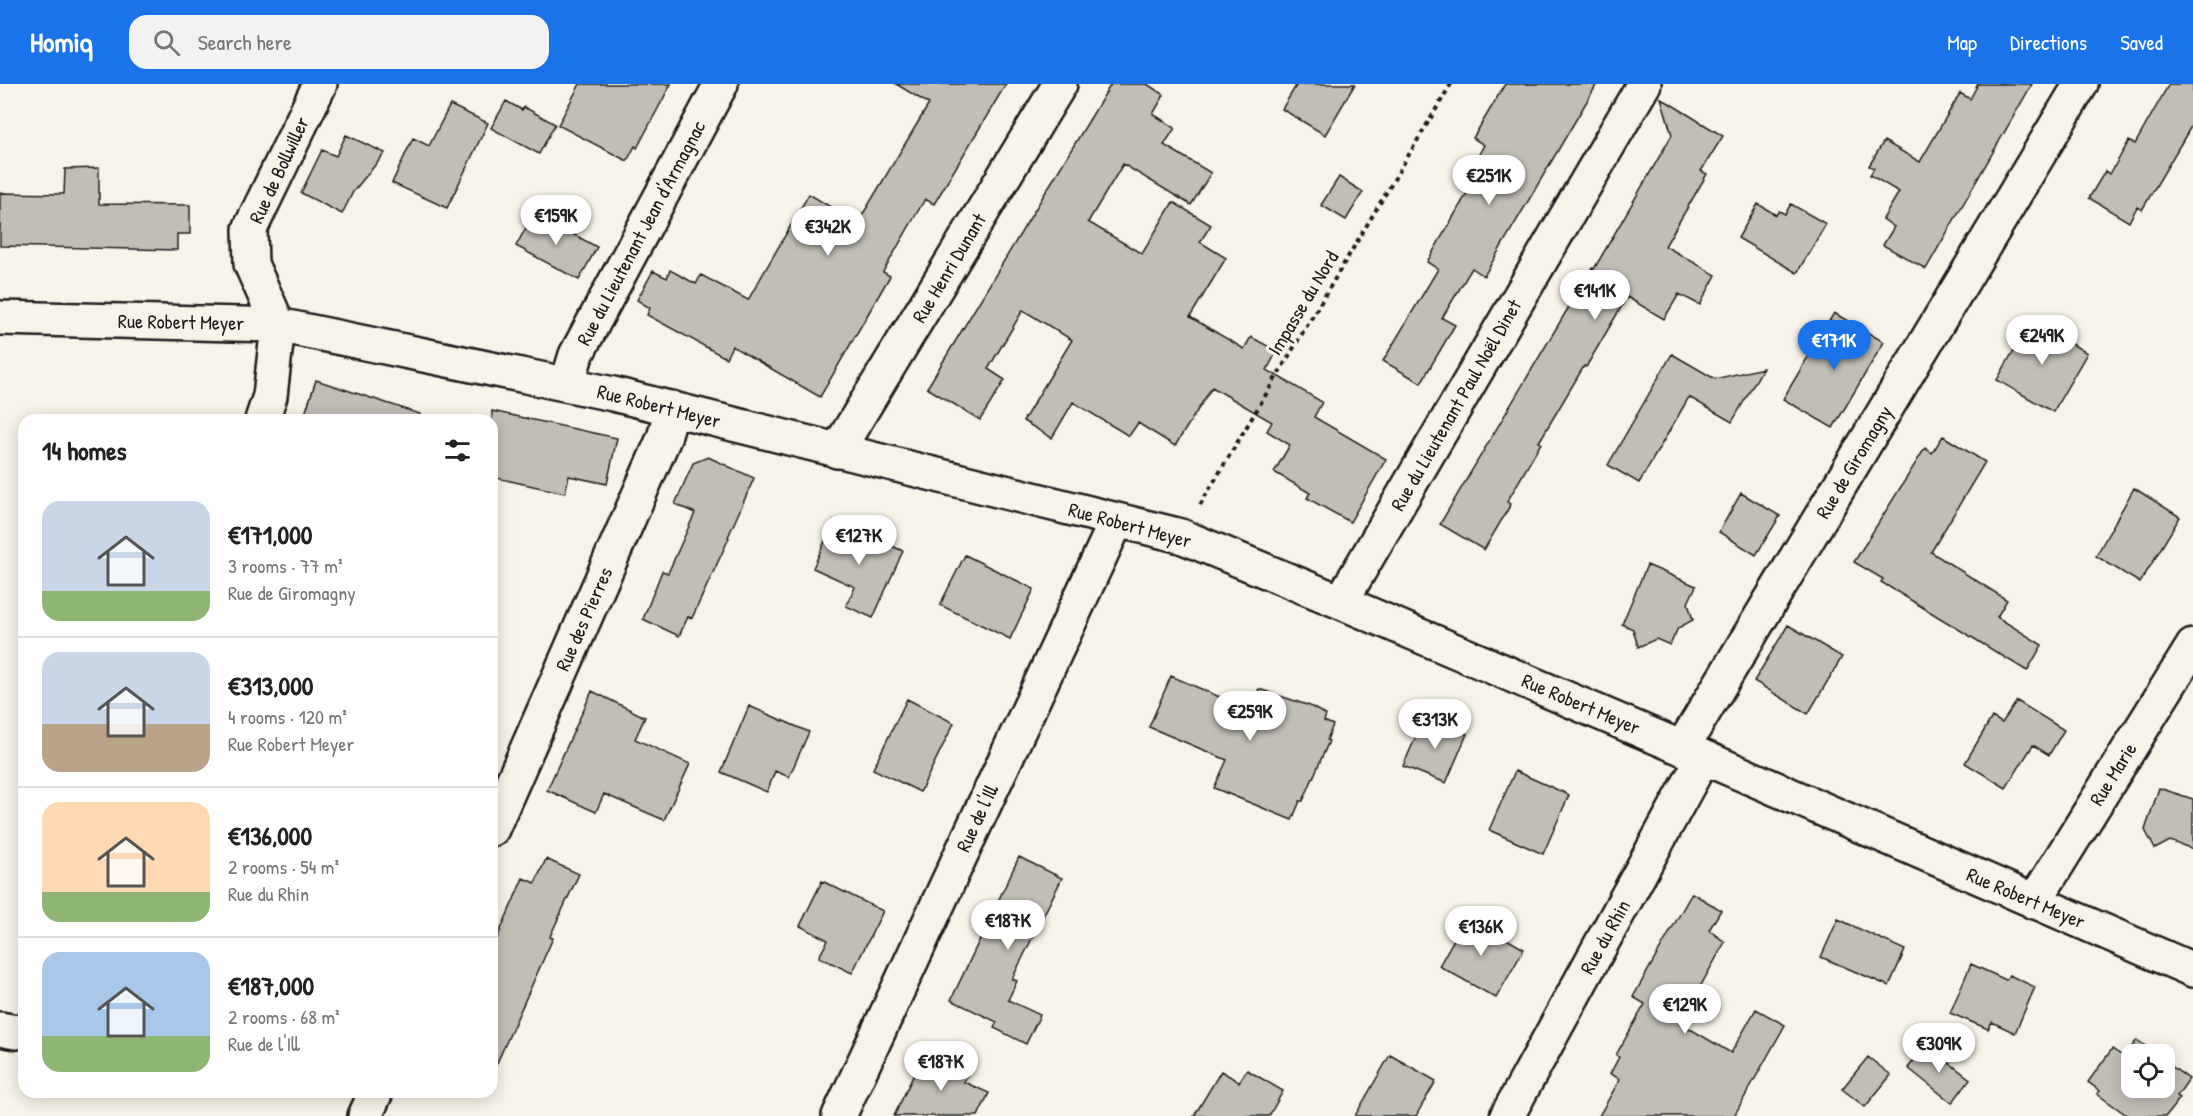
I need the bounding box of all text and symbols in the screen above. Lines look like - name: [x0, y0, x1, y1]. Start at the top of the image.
- search box: [129, 15, 549, 69]
- text: Homiq: [30, 23, 93, 61]
- icon: search: [150, 26, 183, 59]
- text: Search here: [198, 27, 292, 57]
- text: Map: [1947, 28, 1977, 57]
- text: Directions: [2010, 28, 2087, 57]
- text: Saved: [2120, 28, 2163, 57]
- street label: Rue de Bollwiller: [242, 112, 315, 228]
- street label: Rue du Lieutenant Jean d'Armagnac: [570, 116, 711, 350]
- pin: €251K: [1447, 155, 1531, 206]
- text: €251K: [1466, 161, 1512, 188]
- pin: €159K: [514, 195, 598, 246]
- text: €159K: [534, 201, 578, 228]
- pin: €342K: [786, 206, 870, 257]
- street label: Rue Henri Dunant: [905, 207, 992, 327]
- text: €342K: [805, 212, 851, 239]
- street label: Impasse du Nord: [1261, 245, 1344, 360]
- pin: €141K: [1553, 270, 1637, 321]
- text: €141K: [1574, 276, 1616, 303]
- street label: Rue du Lieutenant Paul Noël Dinet: [1384, 293, 1528, 515]
- street label: Rue Robert Meyer: [118, 307, 245, 336]
- pin: €249K: [2000, 315, 2084, 366]
- pin: €171K: [1792, 320, 1876, 371]
- text: €249K: [2020, 321, 2064, 348]
- text: €171K: [1812, 326, 1856, 353]
- street label: Rue Robert Meyer: [595, 377, 724, 434]
- street label: Rue de Giromagny: [1809, 400, 1898, 523]
- text: 14 homes: [42, 433, 127, 468]
- icon: filters: [441, 434, 474, 467]
- street label: Rue Robert Meyer: [1066, 495, 1195, 554]
- pin: €127K: [817, 515, 901, 566]
- text: €171,000: [228, 517, 312, 552]
- text: €127K: [836, 521, 882, 548]
- icon: home: [90, 525, 162, 597]
- text: 3 rooms · 77 m²: [228, 552, 342, 579]
- street label: Rue des Pierres: [549, 562, 619, 675]
- text: Rue de Giromagny: [228, 579, 356, 606]
- street label: Rue Robert Meyer: [1518, 666, 1645, 741]
- text: €313,000: [228, 668, 313, 703]
- icon: home: [90, 676, 162, 748]
- pin: €259K: [1208, 691, 1292, 742]
- text: €259K: [1227, 697, 1273, 724]
- pin: €313K: [1393, 699, 1477, 750]
- text: 4 rooms · 120 m²: [228, 703, 347, 730]
- text: €313K: [1412, 705, 1458, 732]
- text: Rue Robert Meyer: [228, 730, 354, 757]
- street label: Rue Marie: [2083, 737, 2142, 810]
- street label: Rue de l'Ill: [949, 779, 1004, 856]
- text: €136,000: [228, 818, 312, 853]
- icon: home: [90, 826, 162, 898]
- text: 2 rooms · 54 m²: [228, 853, 339, 880]
- street label: Rue Robert Meyer: [1963, 860, 2090, 935]
- text: Rue du Rhin: [228, 880, 309, 907]
- street label: Rue du Rhin: [1573, 895, 1636, 979]
- pin: €187K: [966, 900, 1050, 951]
- text: €187K: [985, 906, 1031, 933]
- pin: €136K: [1439, 906, 1523, 957]
- text: €136K: [1459, 912, 1503, 939]
- text: €187,000: [228, 968, 314, 1003]
- icon: home: [90, 976, 162, 1048]
- pin: €129K: [1643, 984, 1727, 1035]
- text: €129K: [1663, 990, 1707, 1017]
- text: 2 rooms · 68 m²: [228, 1003, 340, 1030]
- pin: €309K: [1897, 1023, 1981, 1074]
- text: €309K: [1916, 1029, 1962, 1056]
- text: Rue de l'Ill: [228, 1030, 300, 1057]
- pin: €187K: [899, 1041, 983, 1092]
- map controls: [2121, 1044, 2175, 1098]
- button: locate: [2121, 1044, 2175, 1098]
- text: €187K: [918, 1047, 964, 1074]

